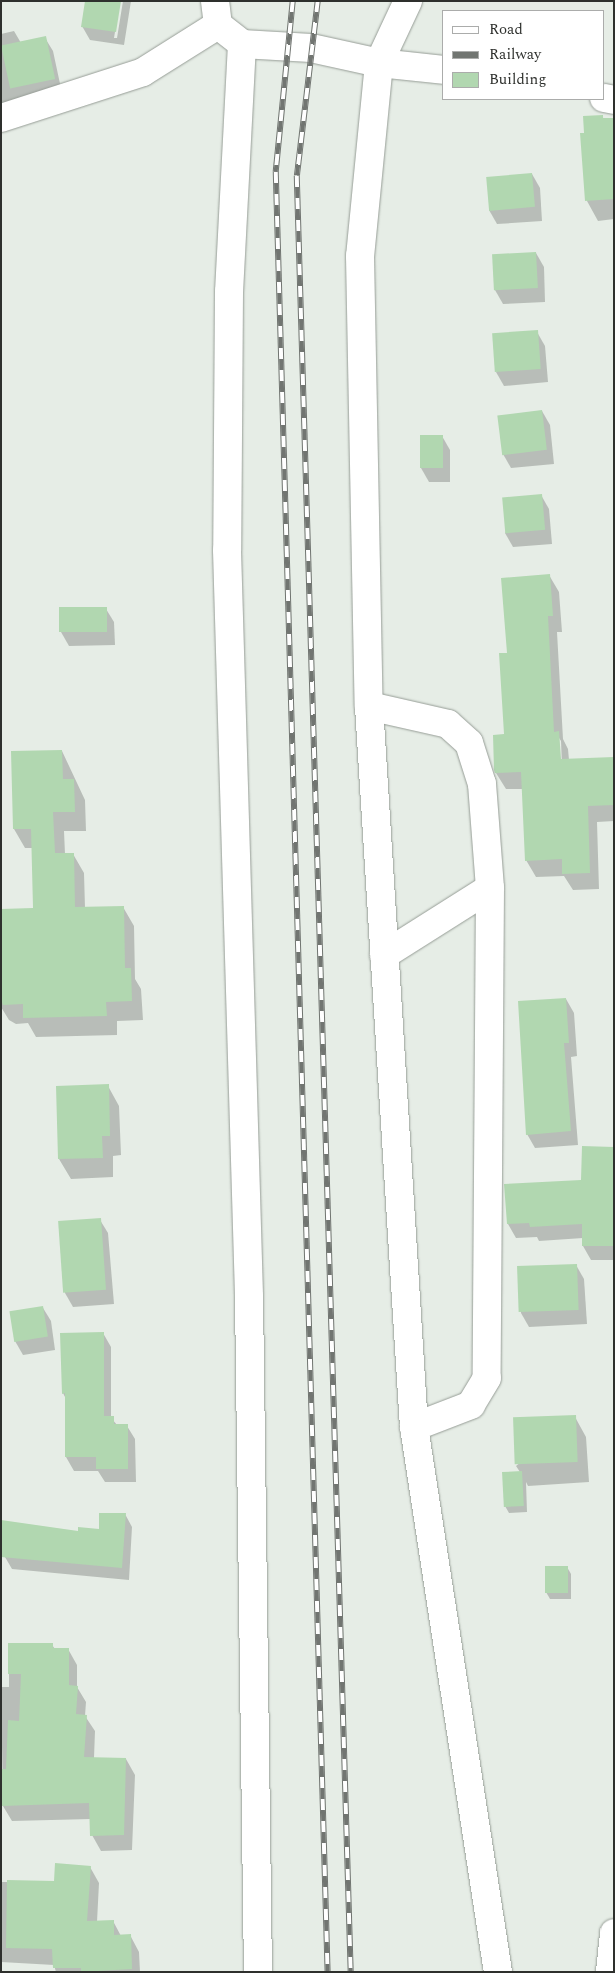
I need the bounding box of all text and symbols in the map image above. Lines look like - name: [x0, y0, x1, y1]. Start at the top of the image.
- legend: [442, 10, 605, 100]
- text: Road: [489, 18, 523, 41]
- text: Railway: [489, 43, 541, 66]
- text: Building: [489, 68, 546, 91]

